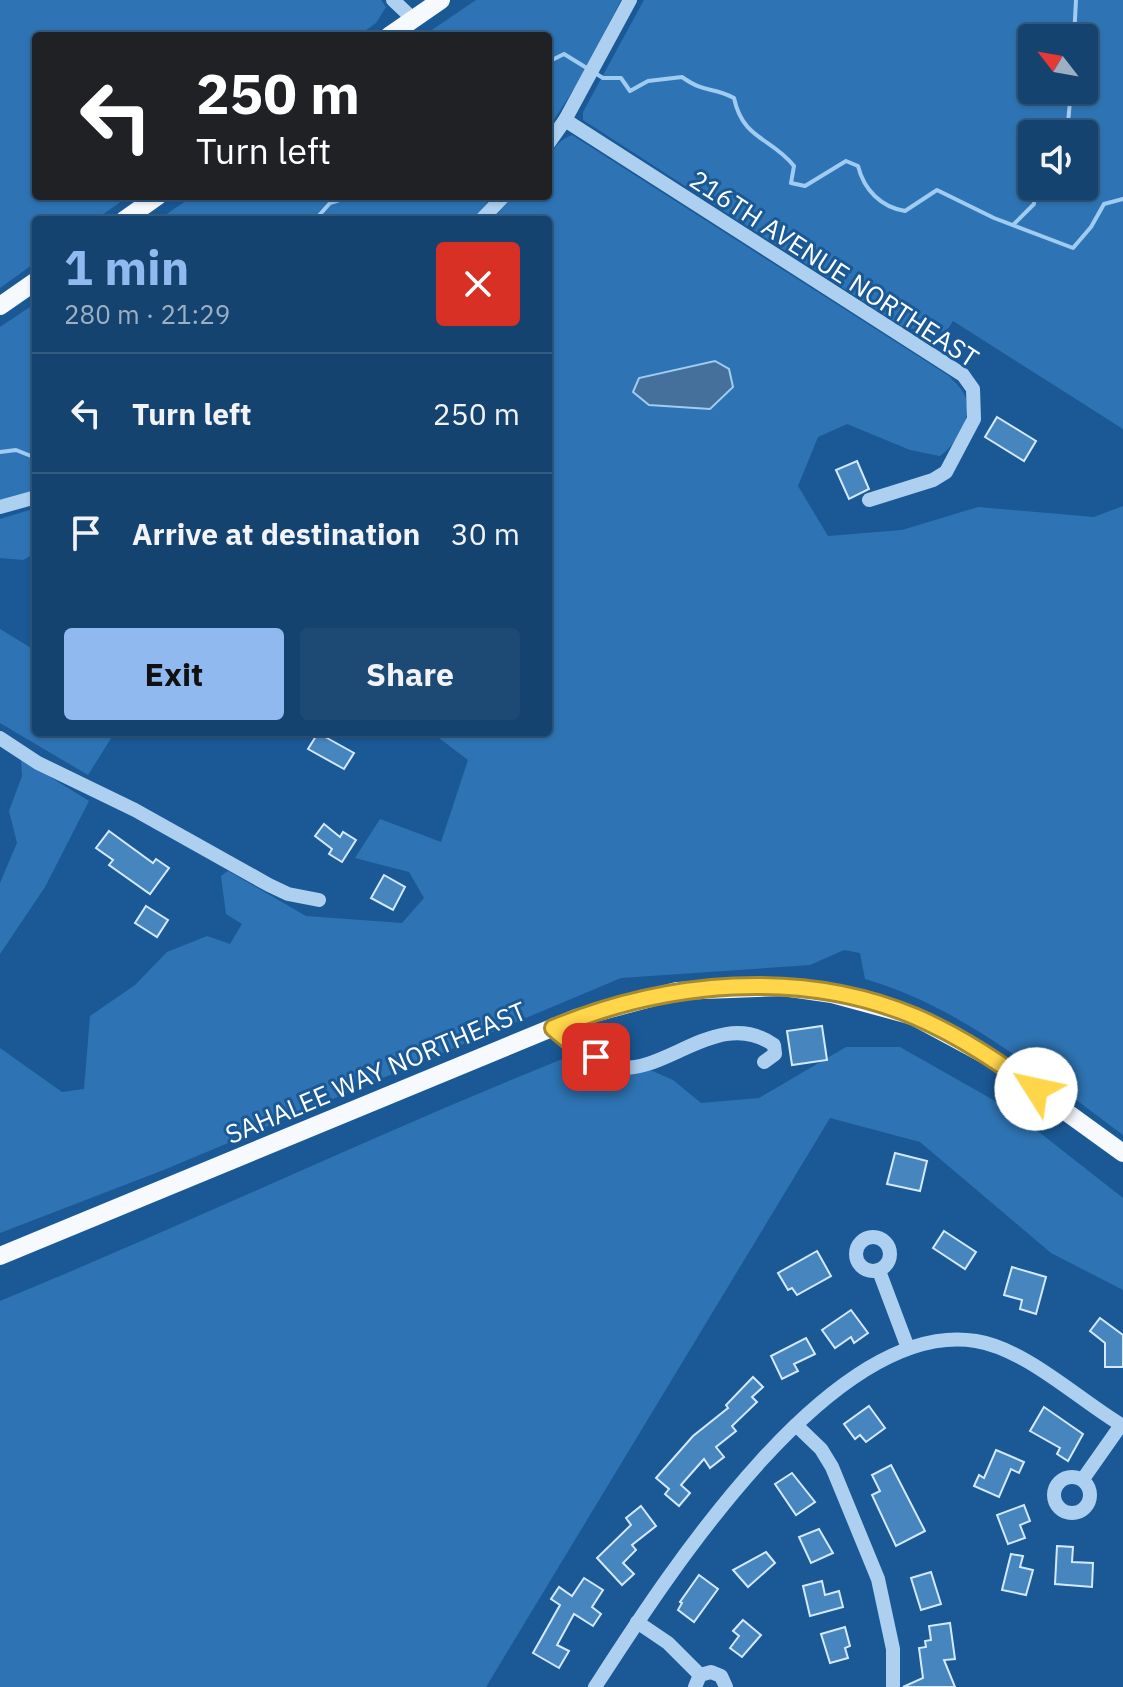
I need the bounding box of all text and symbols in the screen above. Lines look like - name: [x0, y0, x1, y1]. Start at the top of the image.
- north arrow: [1018, 24, 1098, 104]
- map controls: [1018, 24, 1098, 200]
- text: 250 m: [196, 57, 360, 129]
- icon: left: [64, 64, 168, 168]
- button: sound: [1018, 120, 1098, 200]
- text: Turn left: [196, 127, 331, 174]
- street label: 216TH AVENUE NORTHEAST: [684, 162, 985, 374]
- text: 1 min: [64, 236, 189, 298]
- button: close: [436, 242, 520, 326]
- text: 280 m · 21:29: [64, 297, 230, 331]
- icon: left: [64, 391, 108, 435]
- text: Turn left: [132, 394, 251, 433]
- text: 250 m: [433, 394, 520, 433]
- icon: arrive: [64, 511, 108, 555]
- text: Arrive at destination: [132, 514, 420, 553]
- text: 30 m: [451, 514, 520, 553]
- button: Exit: [64, 628, 284, 720]
- button: Share: [300, 628, 520, 720]
- street label: SAHALEE WAY NORTHEAST: [220, 993, 531, 1151]
- pin: [562, 1023, 630, 1091]
- icon: arrive: [574, 1035, 618, 1079]
- position arrow: [994, 1047, 1078, 1131]

